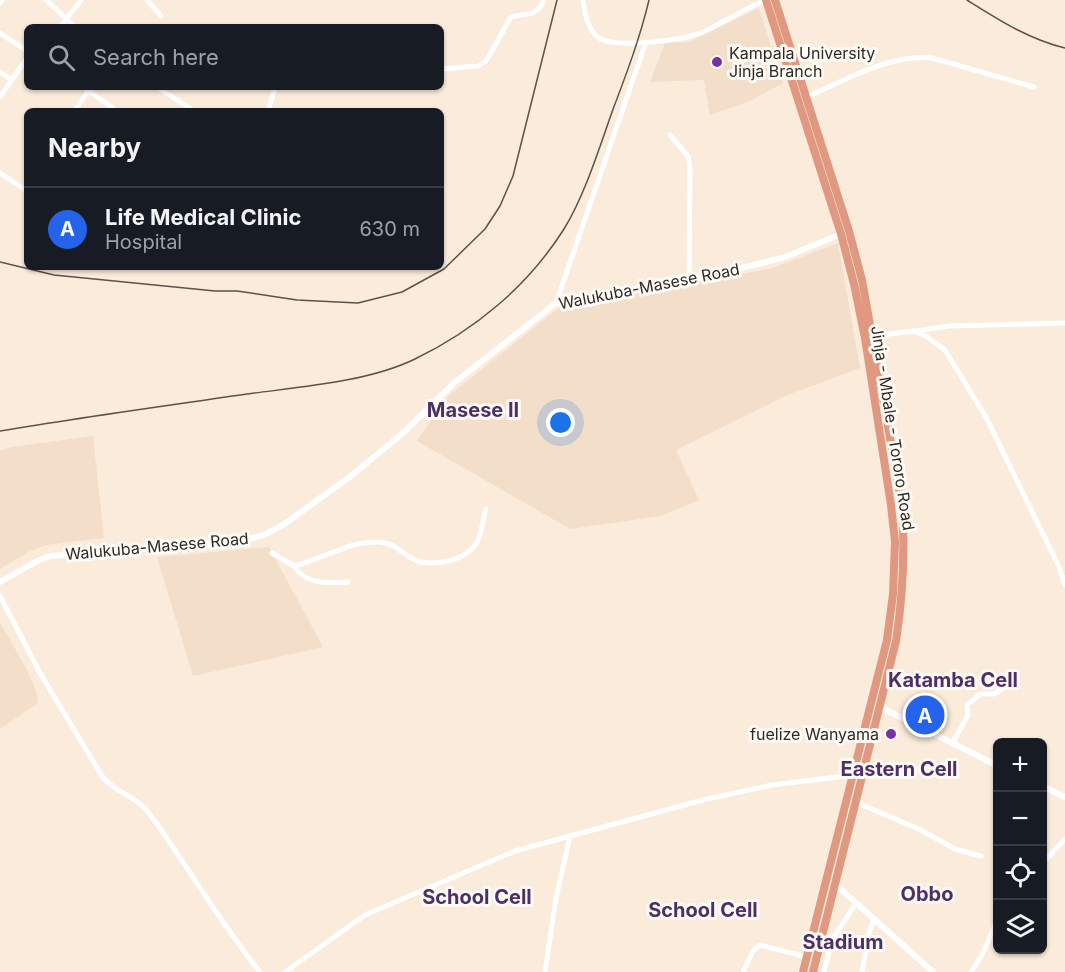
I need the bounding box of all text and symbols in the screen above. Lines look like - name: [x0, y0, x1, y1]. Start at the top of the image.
- search box: [24, 24, 444, 90]
- icon: search: [45, 41, 78, 74]
- place label: Kampala University Jinja Branch: [729, 43, 875, 81]
- text: Search here: [93, 44, 219, 70]
- marker: Kampala University Jinja Branch: [710, 55, 724, 69]
- text: Nearby: [48, 132, 141, 163]
- text: Life Medical Clinic: [105, 204, 301, 230]
- text: A: [60, 217, 75, 241]
- text: 630 m: [359, 217, 420, 241]
- text: Hospital: [105, 230, 182, 254]
- street label: Walukuba-Masese Road: [557, 259, 741, 313]
- street label: Jinja - Mbale - Tororo Road: [867, 324, 919, 532]
- district label: Masese II: [427, 398, 519, 422]
- your location: [546, 408, 575, 437]
- street label: Walukuba-Masese Road: [65, 528, 249, 564]
- district label: Katamba Cell: [888, 668, 1018, 692]
- pin: A: [906, 692, 944, 738]
- place label: fuelize Wanyama: [750, 724, 879, 744]
- marker: fuelize Wanyama: [884, 727, 898, 741]
- map controls: [993, 738, 1047, 954]
- button: +: [993, 738, 1047, 792]
- district label: Eastern Cell: [840, 757, 958, 781]
- button: −: [993, 792, 1047, 846]
- button: locate: [993, 846, 1047, 900]
- district label: Obbo: [901, 882, 953, 906]
- district label: School Cell: [422, 885, 532, 909]
- district label: School Cell: [648, 898, 758, 922]
- button: layers: [993, 900, 1047, 954]
- district label: Stadium: [803, 930, 883, 954]

